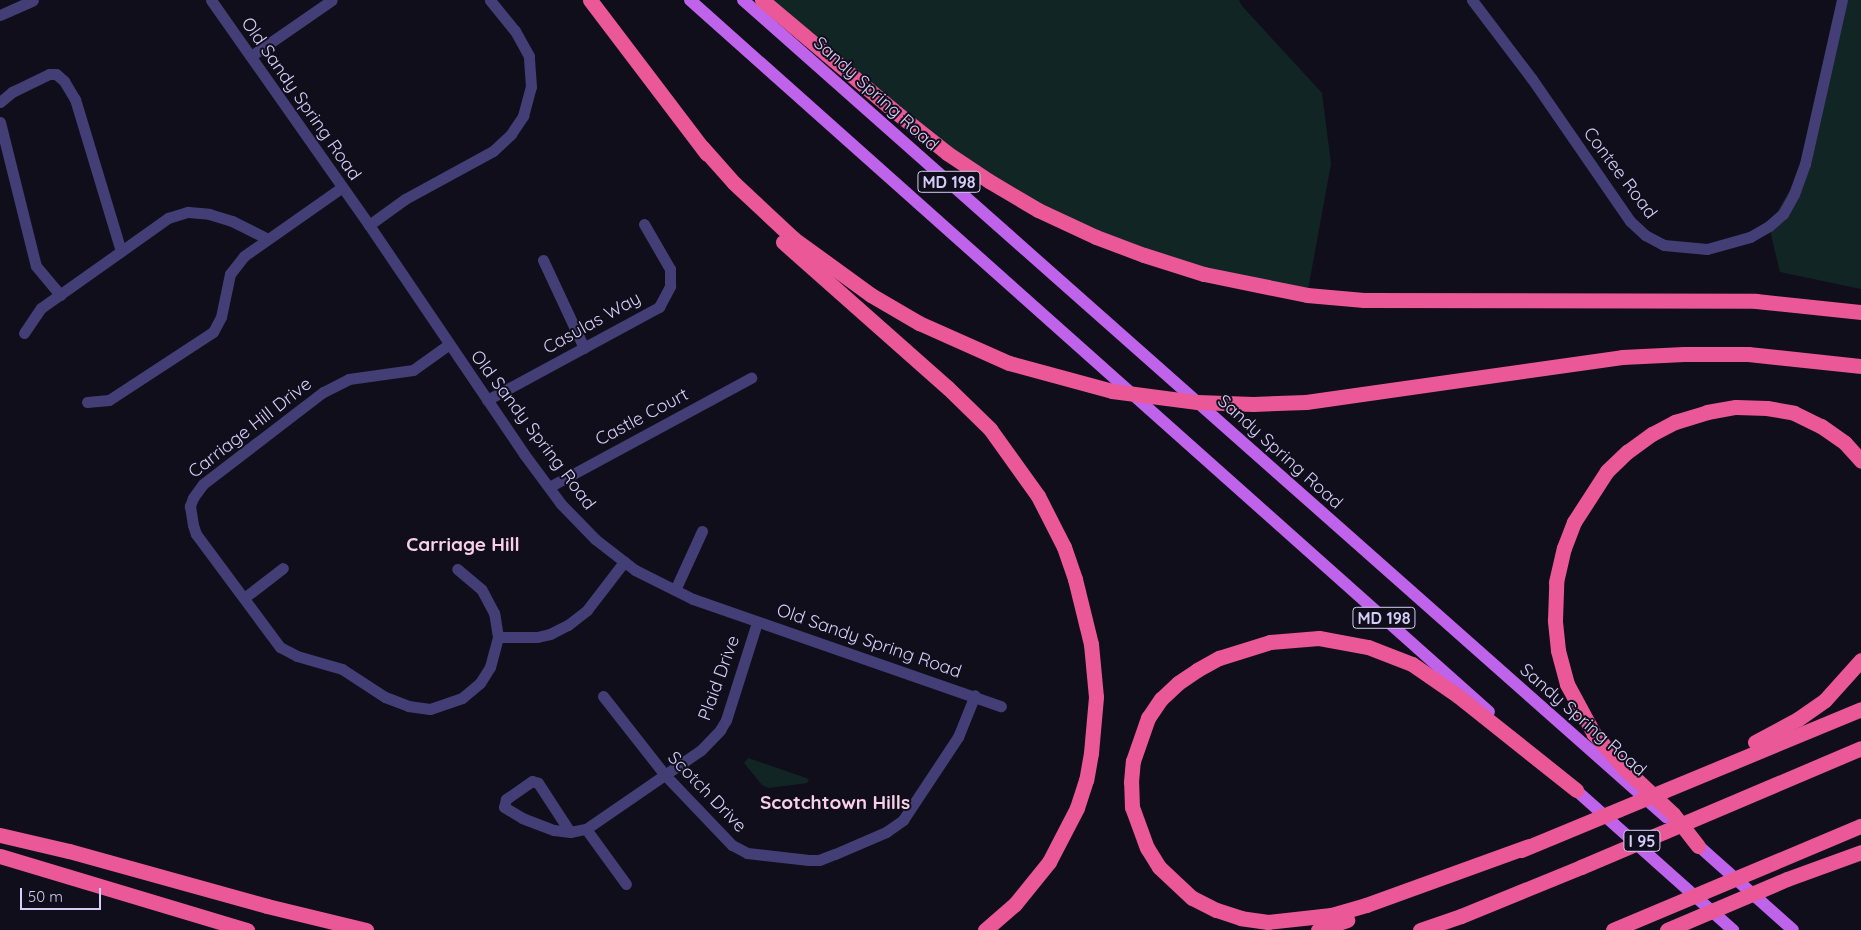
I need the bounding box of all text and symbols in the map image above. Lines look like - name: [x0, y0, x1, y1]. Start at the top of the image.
- street label: Old Sandy Spring Road: [236, 13, 366, 185]
- street label: Sandy Spring Road: [809, 32, 943, 156]
- street label: Contee Road: [1579, 123, 1661, 223]
- road number: MD 198: [916, 168, 982, 196]
- street label: Casulas Way: [539, 287, 645, 359]
- street label: Old Sandy Spring Road: [466, 346, 600, 514]
- street label: Carriage Hill Drive: [184, 373, 316, 483]
- street label: Castle Court: [592, 383, 692, 451]
- street label: Sandy Spring Road: [1213, 390, 1347, 514]
- district label: Carriage Hill: [406, 534, 520, 556]
- street label: Old Sandy Spring Road: [774, 599, 964, 683]
- road number: MD 198: [1352, 604, 1416, 632]
- street label: Plaid Drive: [694, 633, 744, 723]
- street label: Sandy Spring Road: [1515, 659, 1651, 781]
- street label: Scotch Drive: [663, 747, 751, 837]
- district label: Scotchtown Hills: [760, 792, 910, 814]
- road number: I 95: [1623, 828, 1661, 854]
- scale bar: [22, 878, 104, 910]
- text: 50 m: [28, 887, 63, 906]

